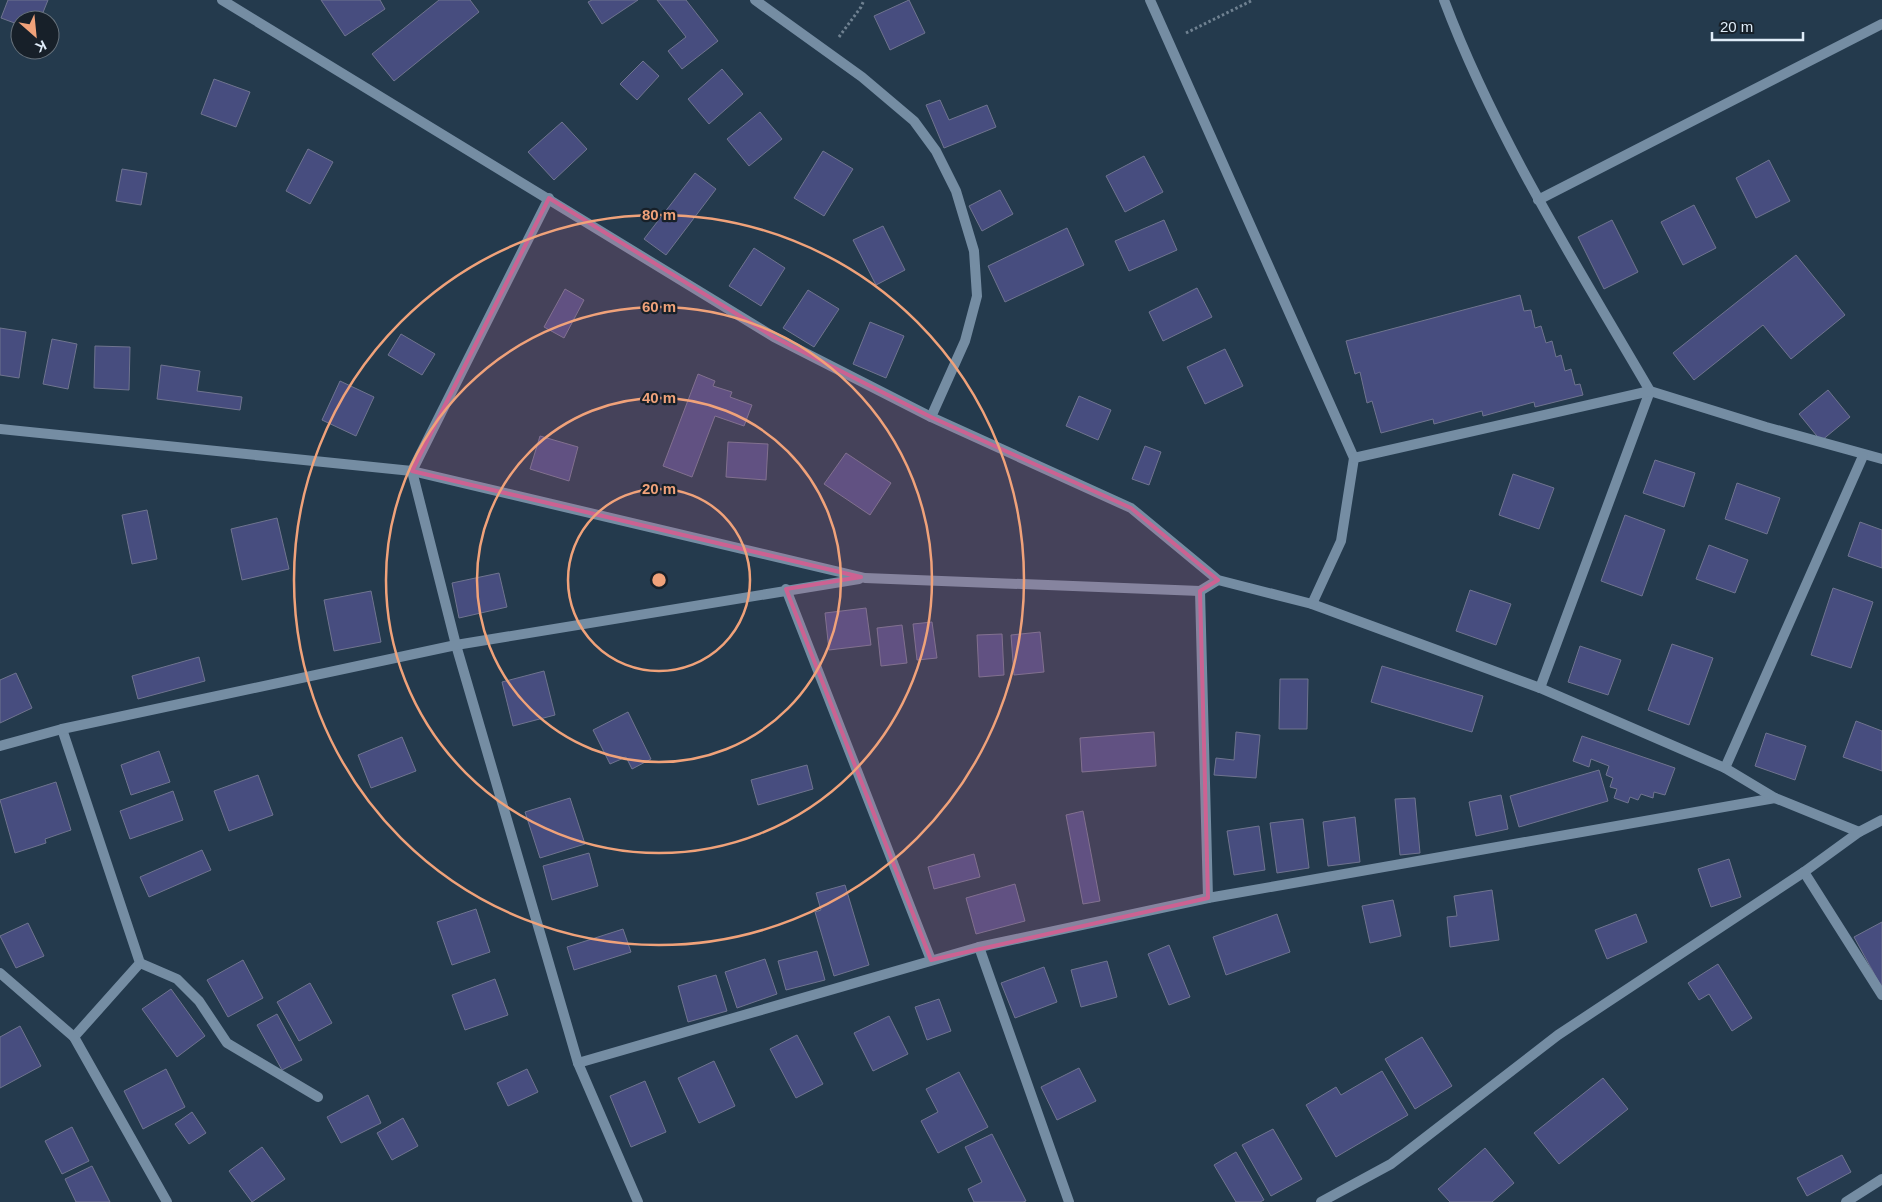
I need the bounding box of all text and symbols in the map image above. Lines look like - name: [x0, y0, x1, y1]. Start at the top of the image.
- north arrow: [10, 10, 60, 60]
- scale bar: [1712, 10, 1803, 42]
- text: 20 m: [1720, 18, 1753, 35]
- text: K: [33, 37, 49, 56]
- text: 80 m: [642, 206, 676, 223]
- text: 60 m: [642, 298, 676, 315]
- text: 40 m: [642, 389, 676, 406]
- text: 20 m: [642, 480, 676, 497]
- centre of rings: [650, 571, 668, 589]

